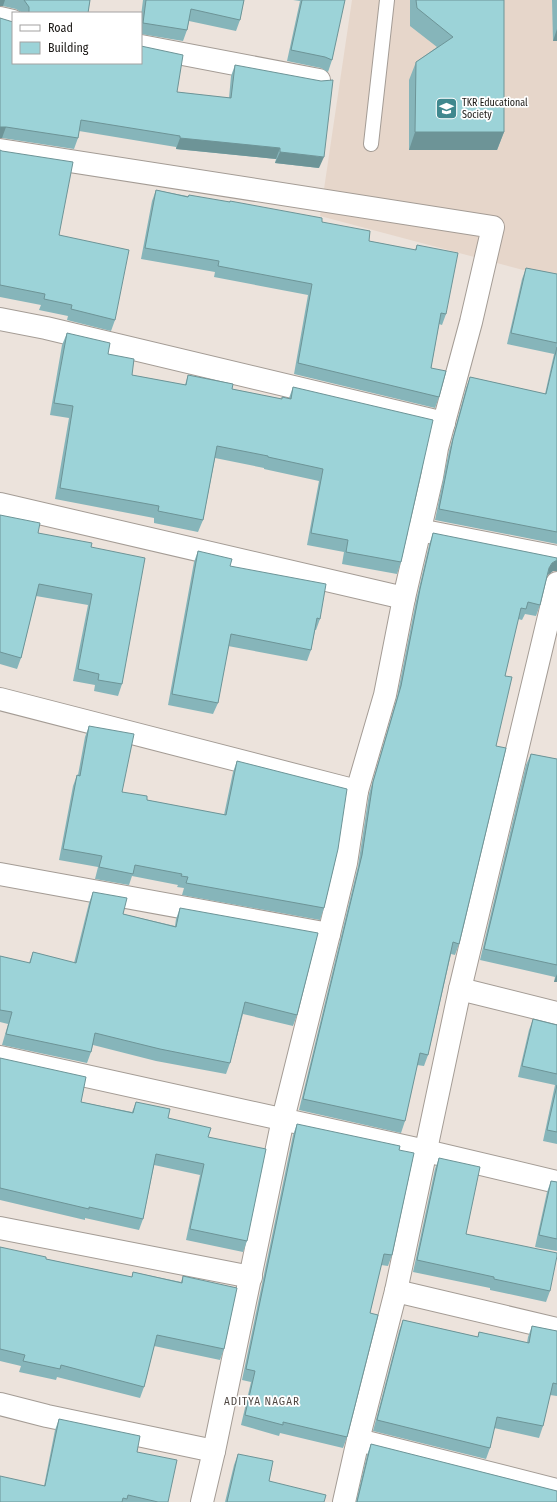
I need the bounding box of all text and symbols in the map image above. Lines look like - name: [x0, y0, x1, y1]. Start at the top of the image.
- legend: [12, 12, 142, 64]
- text: Road: [48, 21, 73, 35]
- text: Building: [48, 41, 89, 55]
- school or university icon: TKR Educational Society: [433, 95, 459, 121]
- place label: TKR Educational Society: [462, 97, 528, 121]
- district label: ADITYA NAGAR: [224, 1395, 300, 1408]

